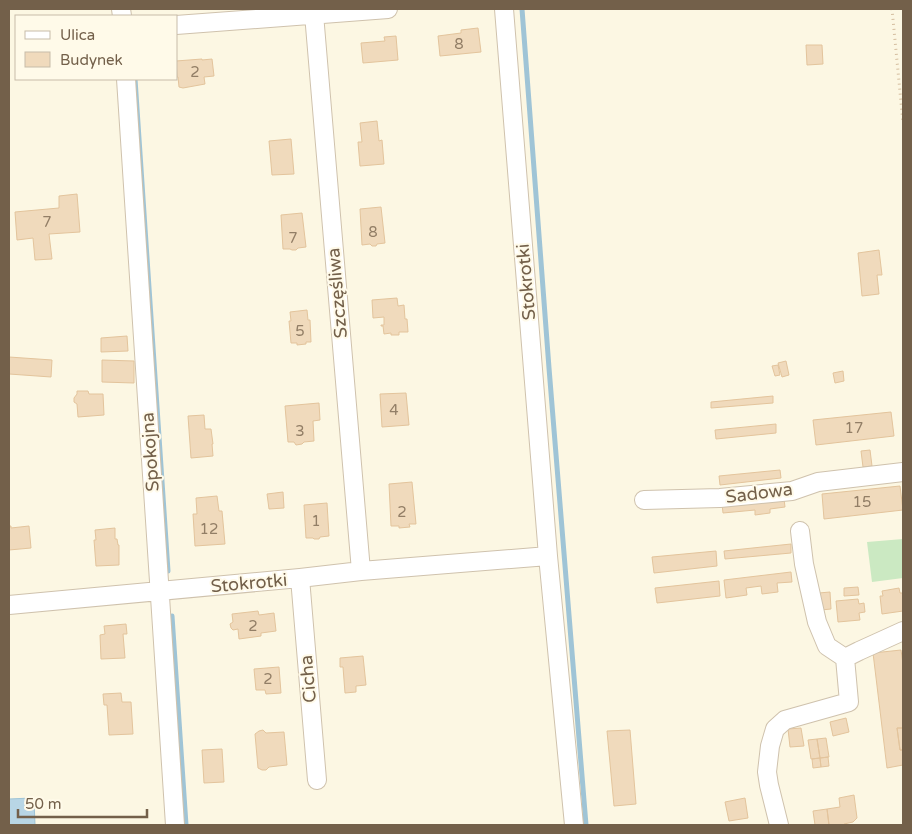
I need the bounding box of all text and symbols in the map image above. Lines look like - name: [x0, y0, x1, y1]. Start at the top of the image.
- legend: [15, 15, 178, 80]
- text: Ulica: [60, 26, 95, 44]
- house number: 8: [454, 35, 464, 53]
- text: Budynek: [60, 51, 123, 69]
- house number: 2: [190, 63, 200, 81]
- house number: 7: [42, 213, 52, 231]
- house number: 8: [368, 223, 378, 241]
- house number: 7: [288, 229, 298, 247]
- street label: Stokrotki: [512, 243, 540, 321]
- street label: Szczęśliwa: [322, 247, 352, 339]
- house number: 5: [295, 322, 305, 340]
- house number: 4: [389, 401, 399, 419]
- street label: Spokojna: [136, 412, 164, 492]
- house number: 17: [845, 419, 863, 437]
- house number: 3: [295, 422, 305, 440]
- street label: Sadowa: [724, 478, 794, 508]
- house number: 15: [853, 493, 871, 511]
- house number: 2: [397, 503, 407, 521]
- house number: 1: [311, 512, 321, 530]
- house number: 12: [200, 520, 218, 538]
- street label: Stokrotki: [210, 569, 288, 597]
- house number: 2: [248, 617, 258, 635]
- street label: Cicha: [295, 654, 321, 704]
- house number: 2: [263, 670, 273, 688]
- scale bar: [18, 786, 146, 818]
- text: 50 m: [25, 795, 62, 813]

